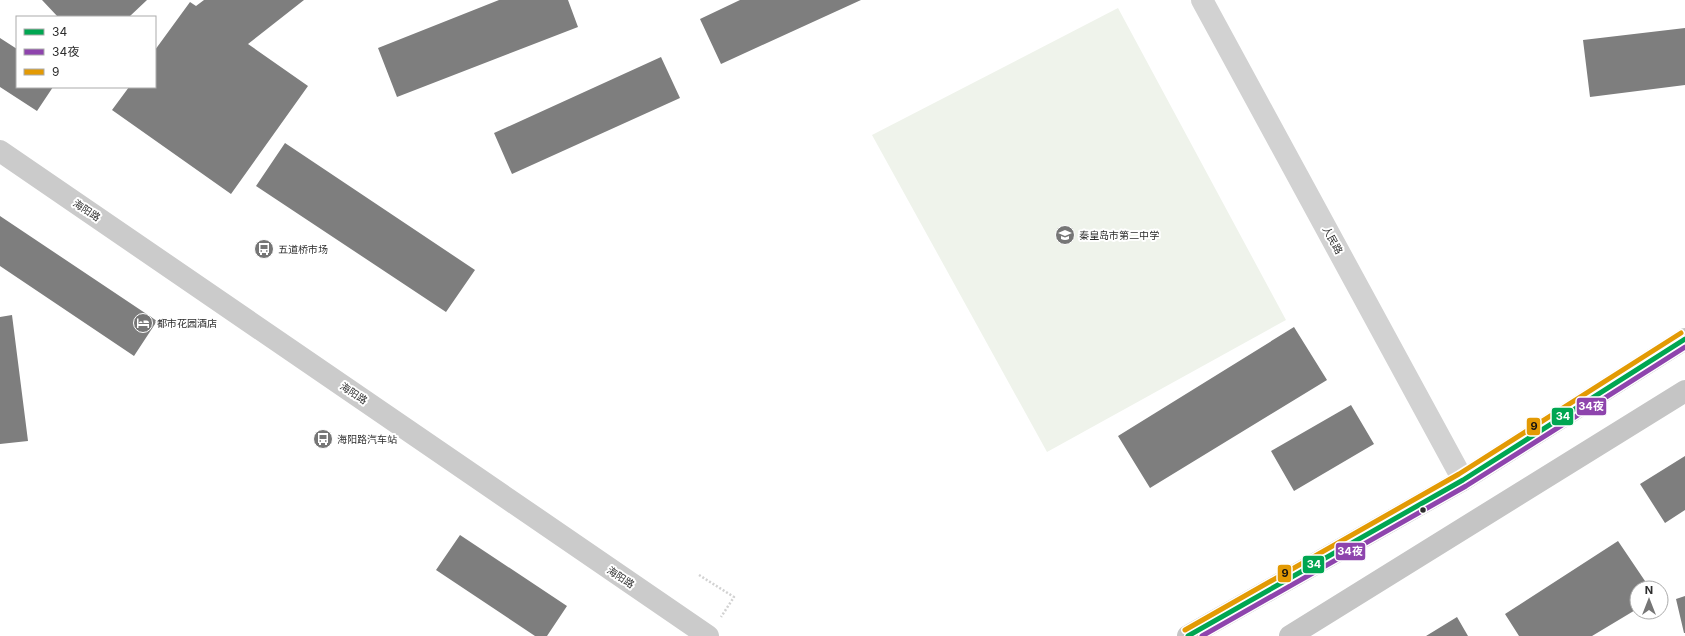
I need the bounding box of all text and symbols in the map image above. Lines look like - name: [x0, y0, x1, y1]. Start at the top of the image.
- legend: [16, 16, 156, 88]
- text: 34: [52, 24, 67, 39]
- text: 34夜: [52, 44, 79, 59]
- text: 9: [52, 64, 59, 79]
- street label: 海阳路: [71, 197, 103, 223]
- school or university icon: 秦皇岛市第二中学: [1054, 224, 1076, 246]
- street label: 人民路: [1320, 224, 1346, 256]
- place label: 秦皇岛市第二中学: [1079, 229, 1159, 241]
- bus stop icon: 五道桥市场: [253, 238, 275, 260]
- place label: 五道桥市场: [278, 243, 328, 255]
- hotel icon: 都市花园酒店: [132, 312, 154, 334]
- place label: 都市花园酒店: [157, 317, 217, 329]
- street label: 海阳路: [338, 380, 370, 406]
- line badge: 34夜: [1576, 397, 1607, 416]
- text: 34夜: [1578, 399, 1604, 413]
- line badge: 34: [1551, 407, 1574, 426]
- text: 34: [1556, 409, 1570, 423]
- line badge: 9: [1526, 417, 1541, 436]
- text: 9: [1530, 419, 1538, 433]
- bus stop icon: 海阳路汽车站: [312, 428, 334, 450]
- place label: 海阳路汽车站: [337, 433, 397, 445]
- unlabelled marker: [1418, 505, 1428, 515]
- line badge: 34夜: [1335, 542, 1366, 561]
- text: 34夜: [1337, 544, 1363, 558]
- line badge: 34: [1302, 555, 1325, 574]
- text: 34: [1307, 557, 1321, 571]
- street label: 海阳路: [605, 564, 637, 590]
- line badge: 9: [1277, 564, 1292, 583]
- text: 9: [1281, 566, 1289, 580]
- north arrow: [1629, 580, 1669, 620]
- text: N: [1645, 583, 1653, 597]

